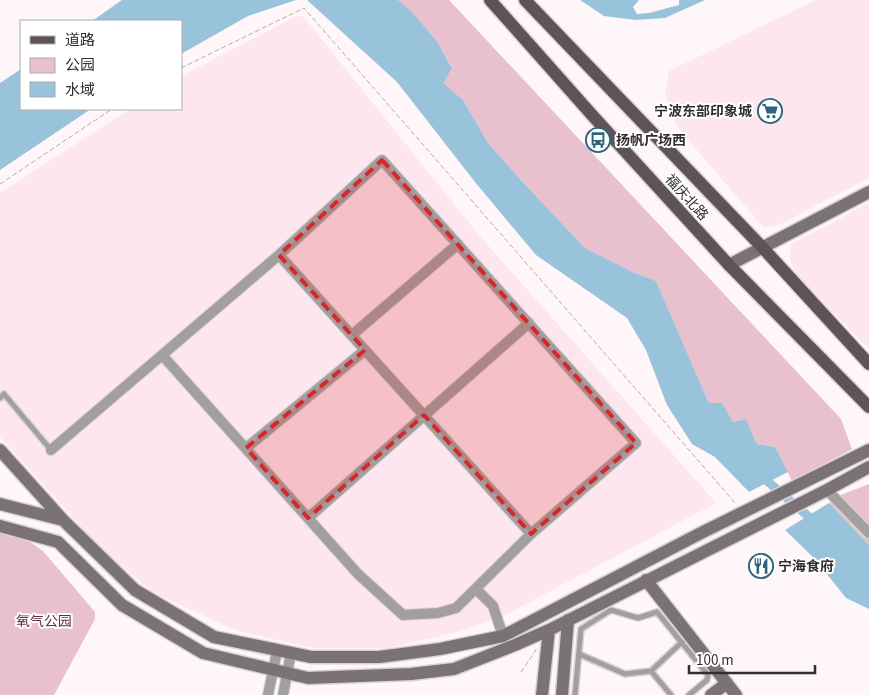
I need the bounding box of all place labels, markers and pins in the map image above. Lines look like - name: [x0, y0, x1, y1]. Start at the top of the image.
- supermarket icon: 宁波东部印象城: [757, 98, 783, 124]
- place label: 宁波东部印象城: [654, 102, 752, 122]
- bus stop icon: 扬帆广场西: [585, 127, 611, 153]
- place label: 扬帆广场西: [616, 131, 686, 151]
- restaurant icon: 宁海食府: [748, 553, 774, 579]
- place label: 宁海食府: [778, 557, 834, 577]

